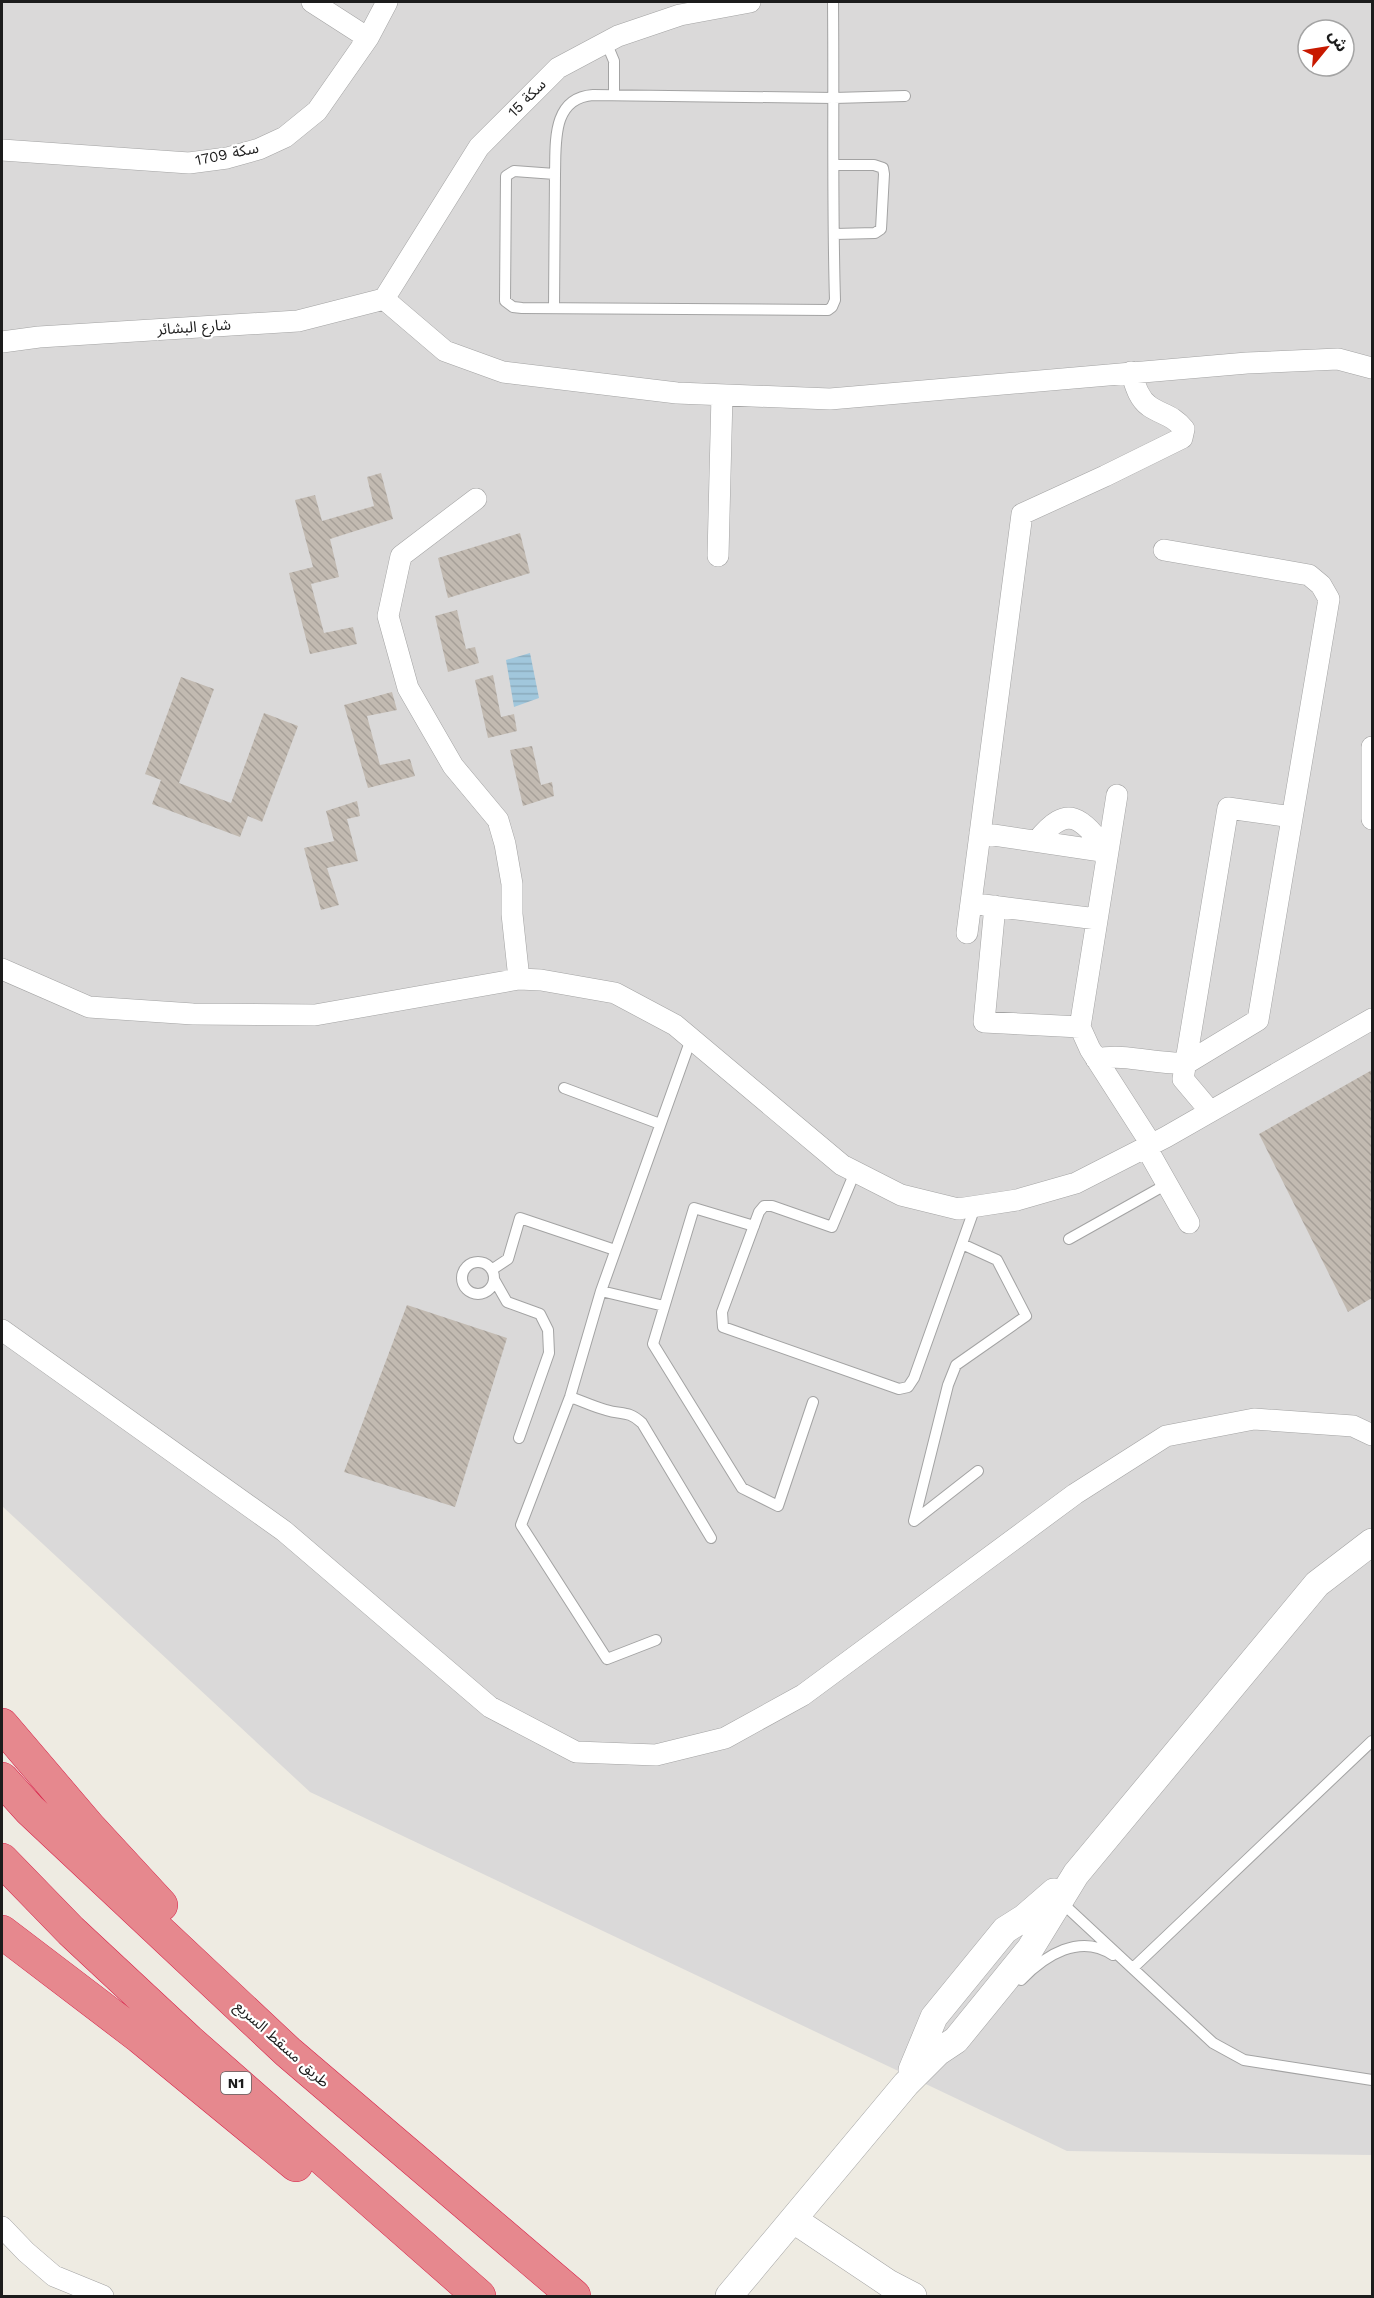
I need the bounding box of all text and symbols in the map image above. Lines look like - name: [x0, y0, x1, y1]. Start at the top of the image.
- north arrow: [1296, 18, 1356, 78]
- text: ش: [1325, 27, 1352, 55]
- street label: سكة 15: [504, 75, 550, 121]
- street label: سكة 1709: [194, 138, 261, 169]
- street label: شارع البشائر: [155, 315, 232, 342]
- street label: طريق مسقط السريع: [229, 1997, 333, 2093]
- road number: N1: [221, 2072, 251, 2094]

